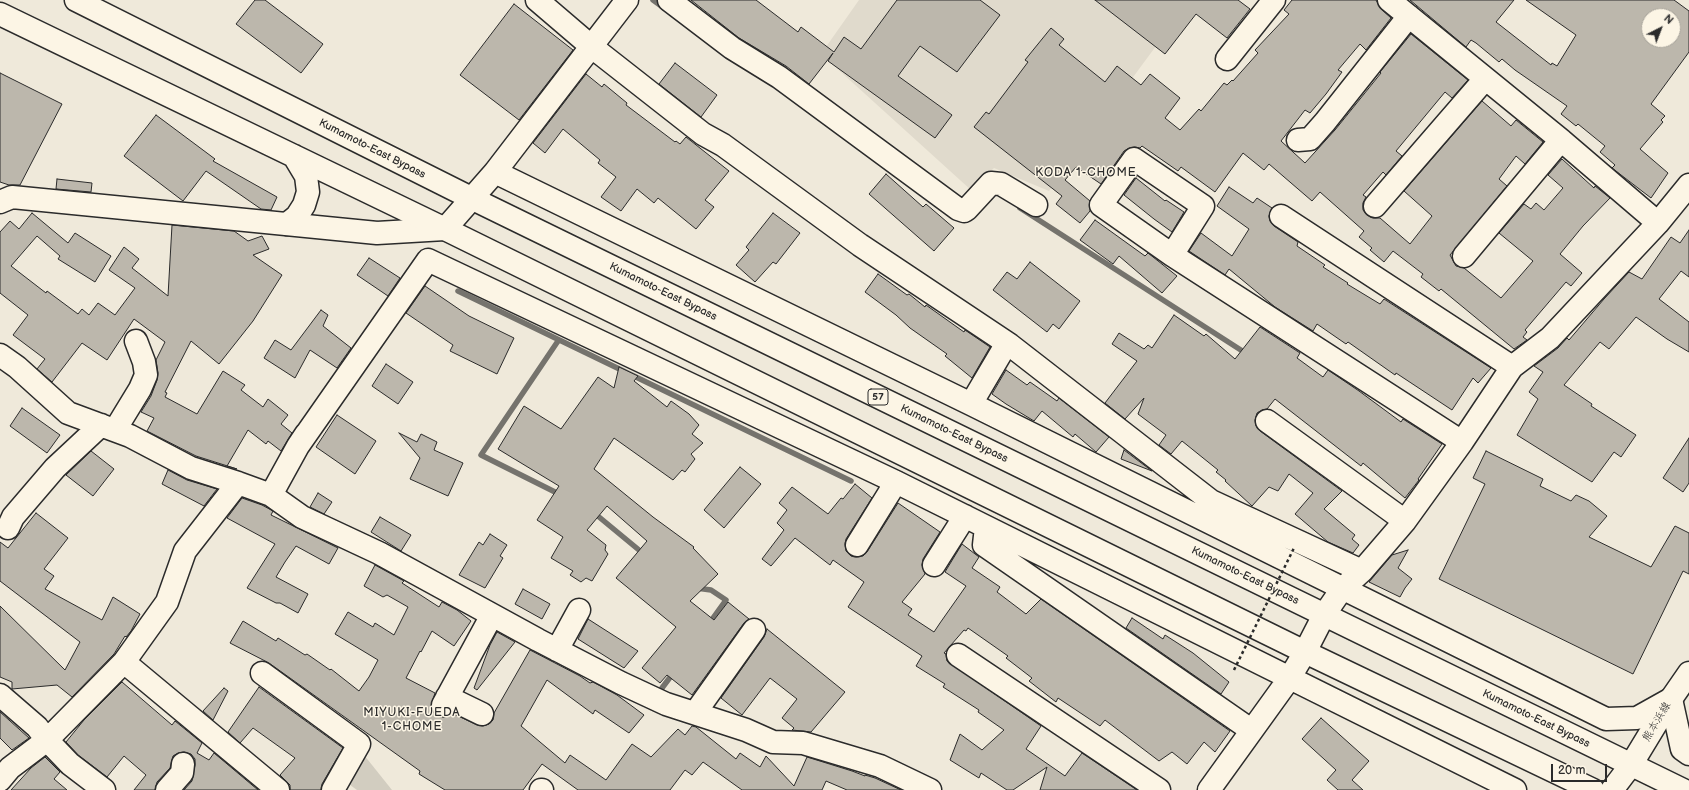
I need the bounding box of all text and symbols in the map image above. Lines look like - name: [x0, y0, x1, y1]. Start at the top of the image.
- north arrow: [1641, 8, 1681, 48]
- text: N: [1661, 12, 1676, 27]
- street label: Kumamoto-East Bypass: [316, 116, 428, 182]
- district label: KODA 1-CHOME: [1035, 166, 1137, 180]
- street label: Kumamoto-East Bypass: [607, 260, 719, 324]
- road number: 57: [868, 389, 888, 405]
- street label: Kumamoto-East Bypass: [898, 402, 1010, 466]
- street label: Kumamoto-East Bypass: [1189, 544, 1301, 608]
- street label: Kumamoto-East Bypass: [1480, 687, 1592, 751]
- street label: 熊本浜線: [1640, 700, 1674, 744]
- district label: MIYUKI-FUEDA 1-CHOME: [363, 706, 461, 734]
- scale bar: [1553, 756, 1609, 782]
- text: 20 m: [1558, 763, 1585, 778]

